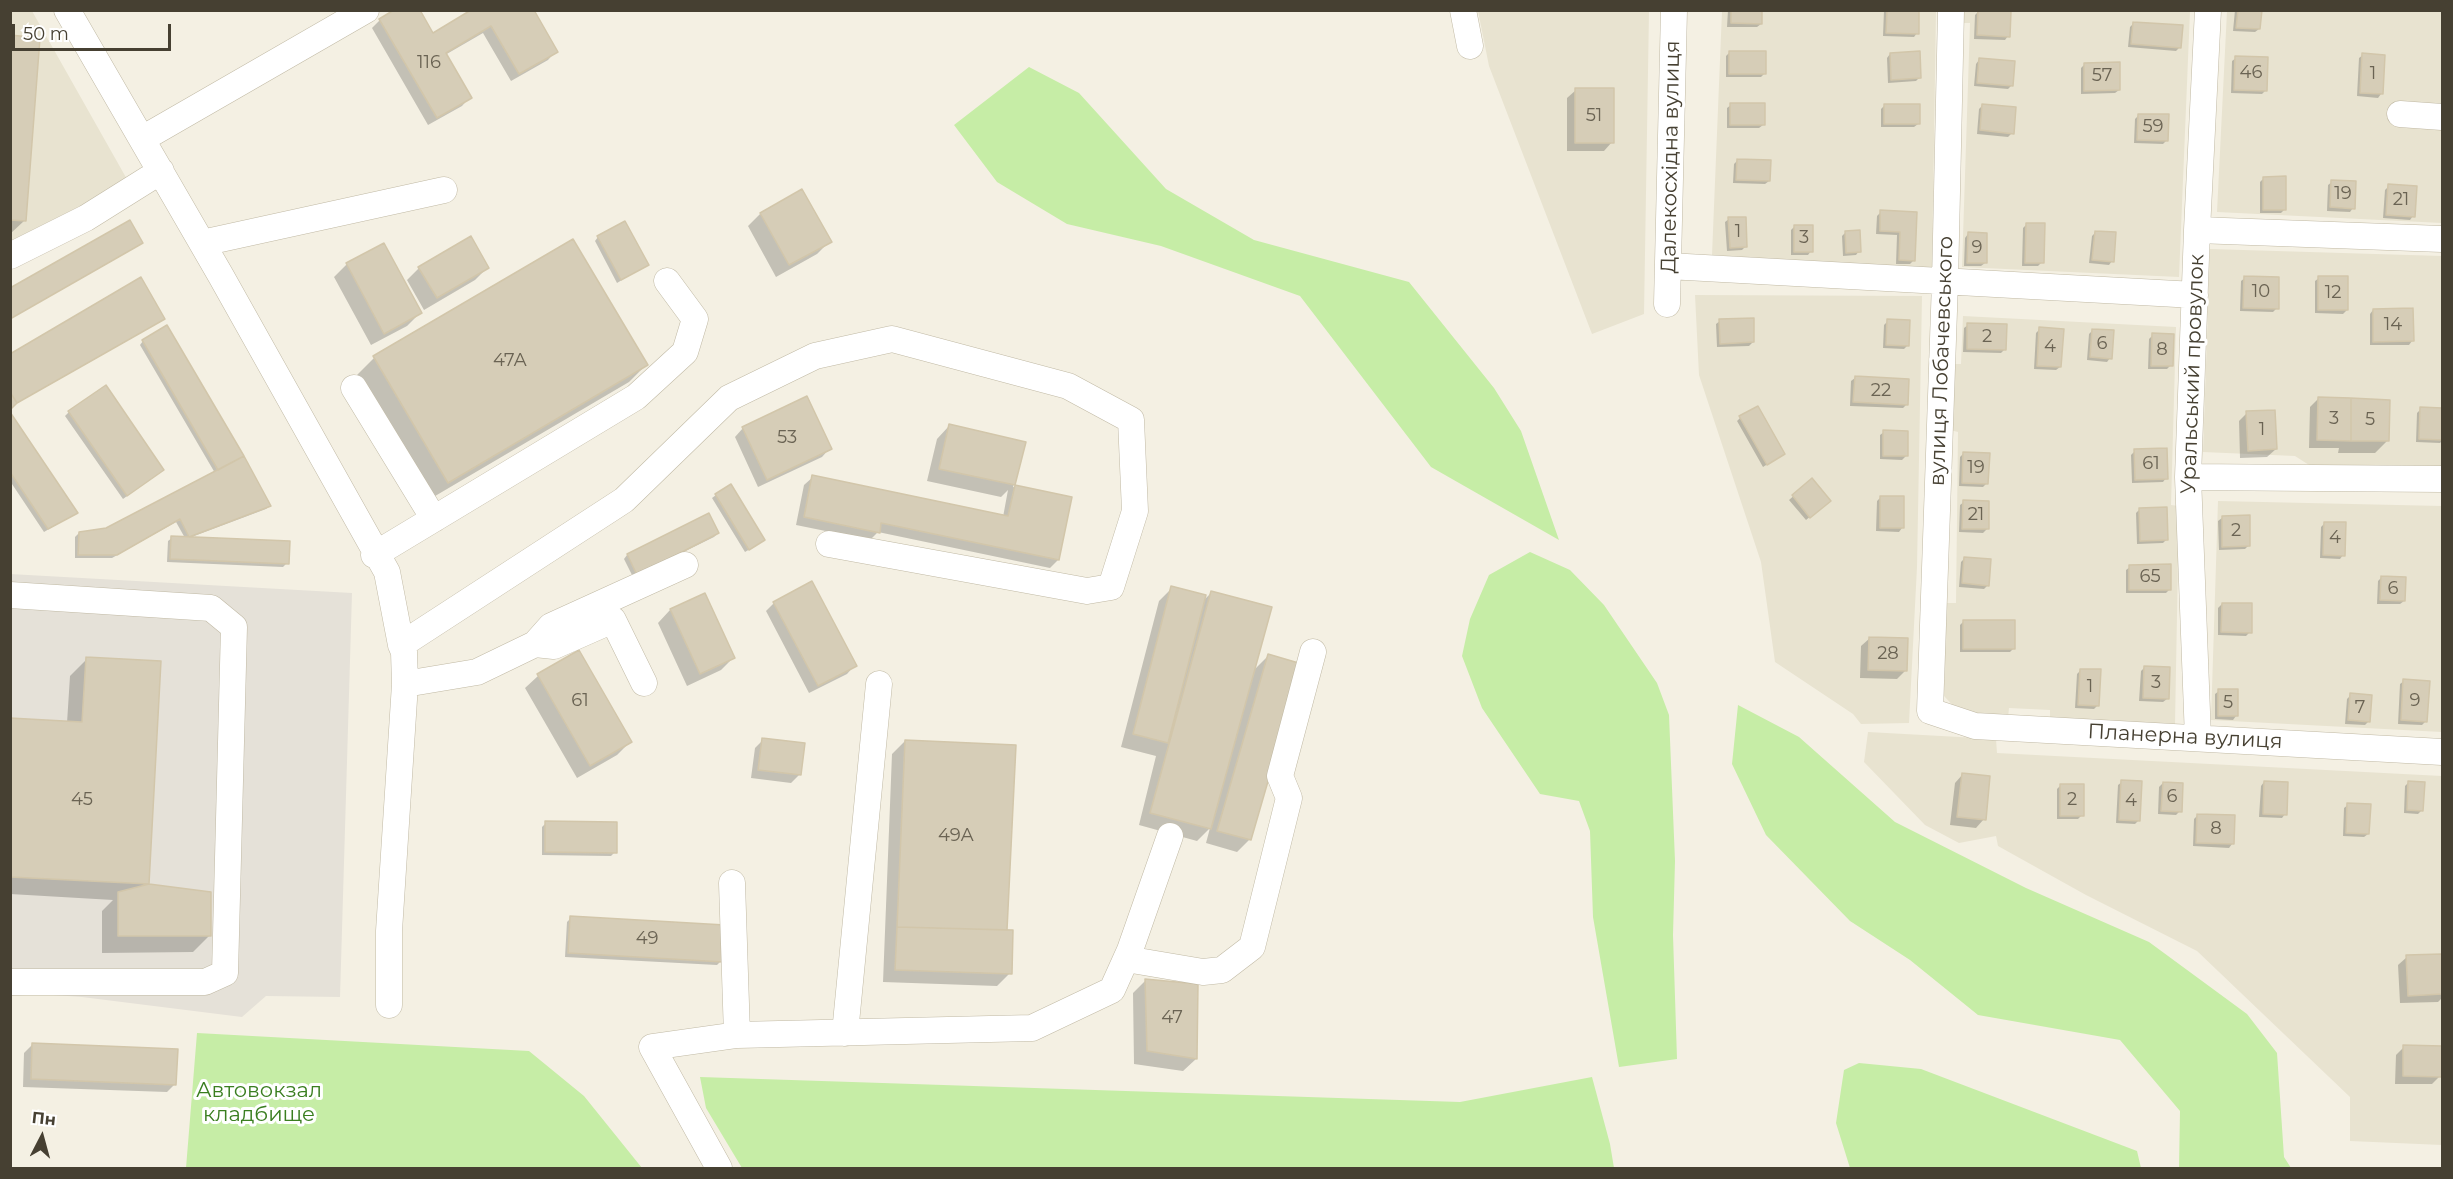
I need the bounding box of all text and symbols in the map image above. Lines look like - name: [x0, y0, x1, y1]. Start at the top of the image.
- scale bar: [15, 12, 174, 50]
- text: 50 m: [23, 23, 69, 45]
- street label: Далекосхідна вулиця: [1656, 40, 1686, 274]
- house number: 116: [417, 52, 441, 74]
- house number: 46: [2240, 62, 2262, 84]
- house number: 1: [2370, 63, 2376, 85]
- house number: 57: [2092, 65, 2112, 87]
- house number: 51: [1586, 105, 1602, 127]
- house number: 59: [2142, 116, 2164, 138]
- house number: 19: [2334, 183, 2352, 205]
- house number: 21: [2393, 189, 2409, 211]
- house number: 1: [1735, 221, 1741, 243]
- house number: 3: [1799, 227, 1809, 249]
- street label: вулиця Лобачевського: [1925, 236, 1959, 486]
- house number: 9: [1972, 237, 1982, 259]
- street label: Уральський провулок: [2176, 254, 2210, 494]
- house number: 10: [2252, 281, 2270, 303]
- house number: 12: [2325, 282, 2341, 304]
- house number: 14: [2384, 314, 2402, 336]
- house number: 2: [1982, 326, 1992, 348]
- house number: 6: [2097, 333, 2107, 355]
- house number: 4: [2044, 336, 2056, 358]
- house number: 8: [2156, 339, 2168, 361]
- house number: 47А: [493, 350, 527, 372]
- house number: 22: [1871, 380, 1891, 402]
- house number: 3: [2329, 408, 2339, 430]
- house number: 5: [2365, 409, 2375, 431]
- house number: 1: [2259, 419, 2265, 441]
- house number: 53: [777, 427, 797, 449]
- house number: 61: [2142, 453, 2160, 475]
- house number: 19: [1967, 457, 1985, 479]
- house number: 21: [1968, 504, 1984, 526]
- house number: 2: [2231, 520, 2241, 542]
- house number: 4: [2329, 527, 2341, 549]
- house number: 65: [2139, 566, 2161, 588]
- house number: 6: [2388, 578, 2398, 600]
- house number: 28: [1877, 643, 1899, 665]
- house number: 3: [2151, 672, 2161, 694]
- house number: 1: [2087, 676, 2093, 698]
- house number: 61: [571, 690, 589, 712]
- house number: 9: [2410, 690, 2420, 712]
- house number: 5: [2223, 692, 2233, 714]
- house number: 7: [2355, 697, 2365, 719]
- street label: Планерна вулиця: [2087, 719, 2283, 755]
- house number: 6: [2167, 786, 2177, 808]
- house number: 45: [71, 789, 93, 811]
- house number: 2: [2067, 789, 2077, 811]
- house number: 4: [2125, 790, 2137, 812]
- house number: 8: [2210, 818, 2222, 840]
- house number: 49А: [938, 825, 974, 847]
- house number: 49: [636, 928, 658, 950]
- house number: 47: [1161, 1007, 1183, 1029]
- park label: Автовокзал кладбище: [196, 1078, 322, 1128]
- north arrow: [12, 1107, 72, 1167]
- text: Пн: [31, 1108, 57, 1129]

